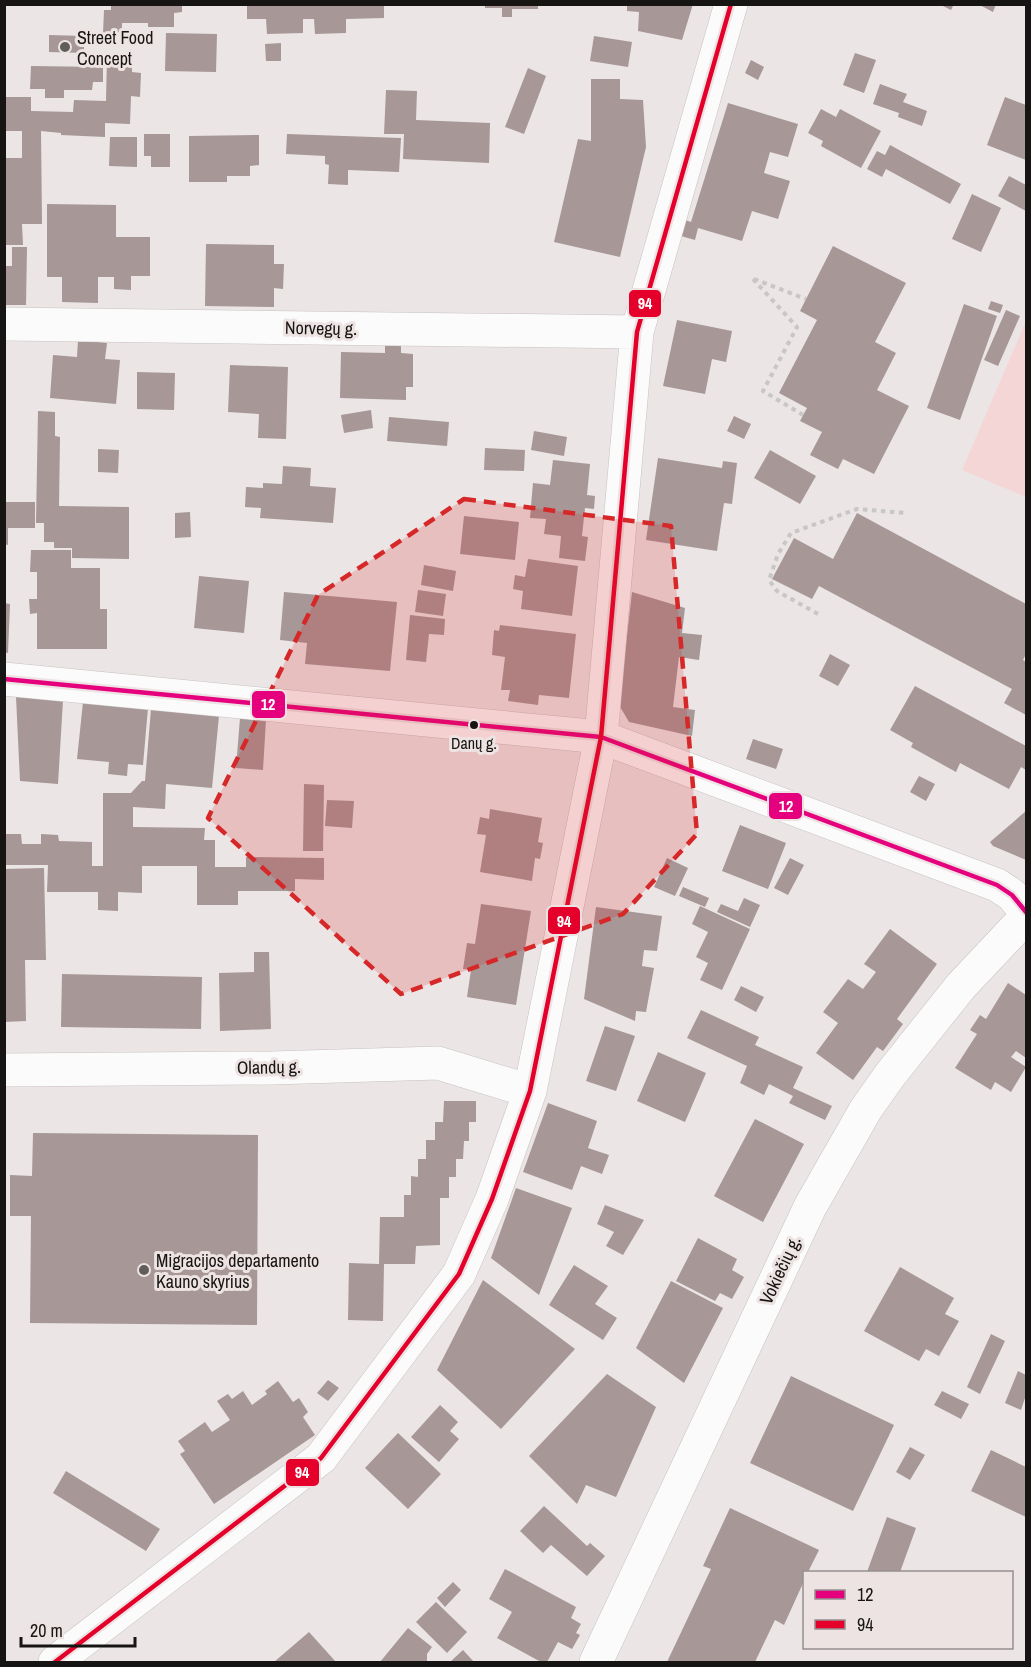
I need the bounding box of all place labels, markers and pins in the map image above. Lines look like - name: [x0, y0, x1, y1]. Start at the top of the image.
- place label: Street Food Concept: [77, 25, 153, 71]
- marker: Street Food Concept: [58, 40, 72, 54]
- marker: Danų g.: [468, 719, 480, 731]
- place label: Danų g.: [451, 732, 497, 754]
- place label: Migracijos departamento Kauno skyrius: [156, 1248, 319, 1294]
- marker: Migracijos departamento Kauno skyrius: [137, 1263, 151, 1277]

